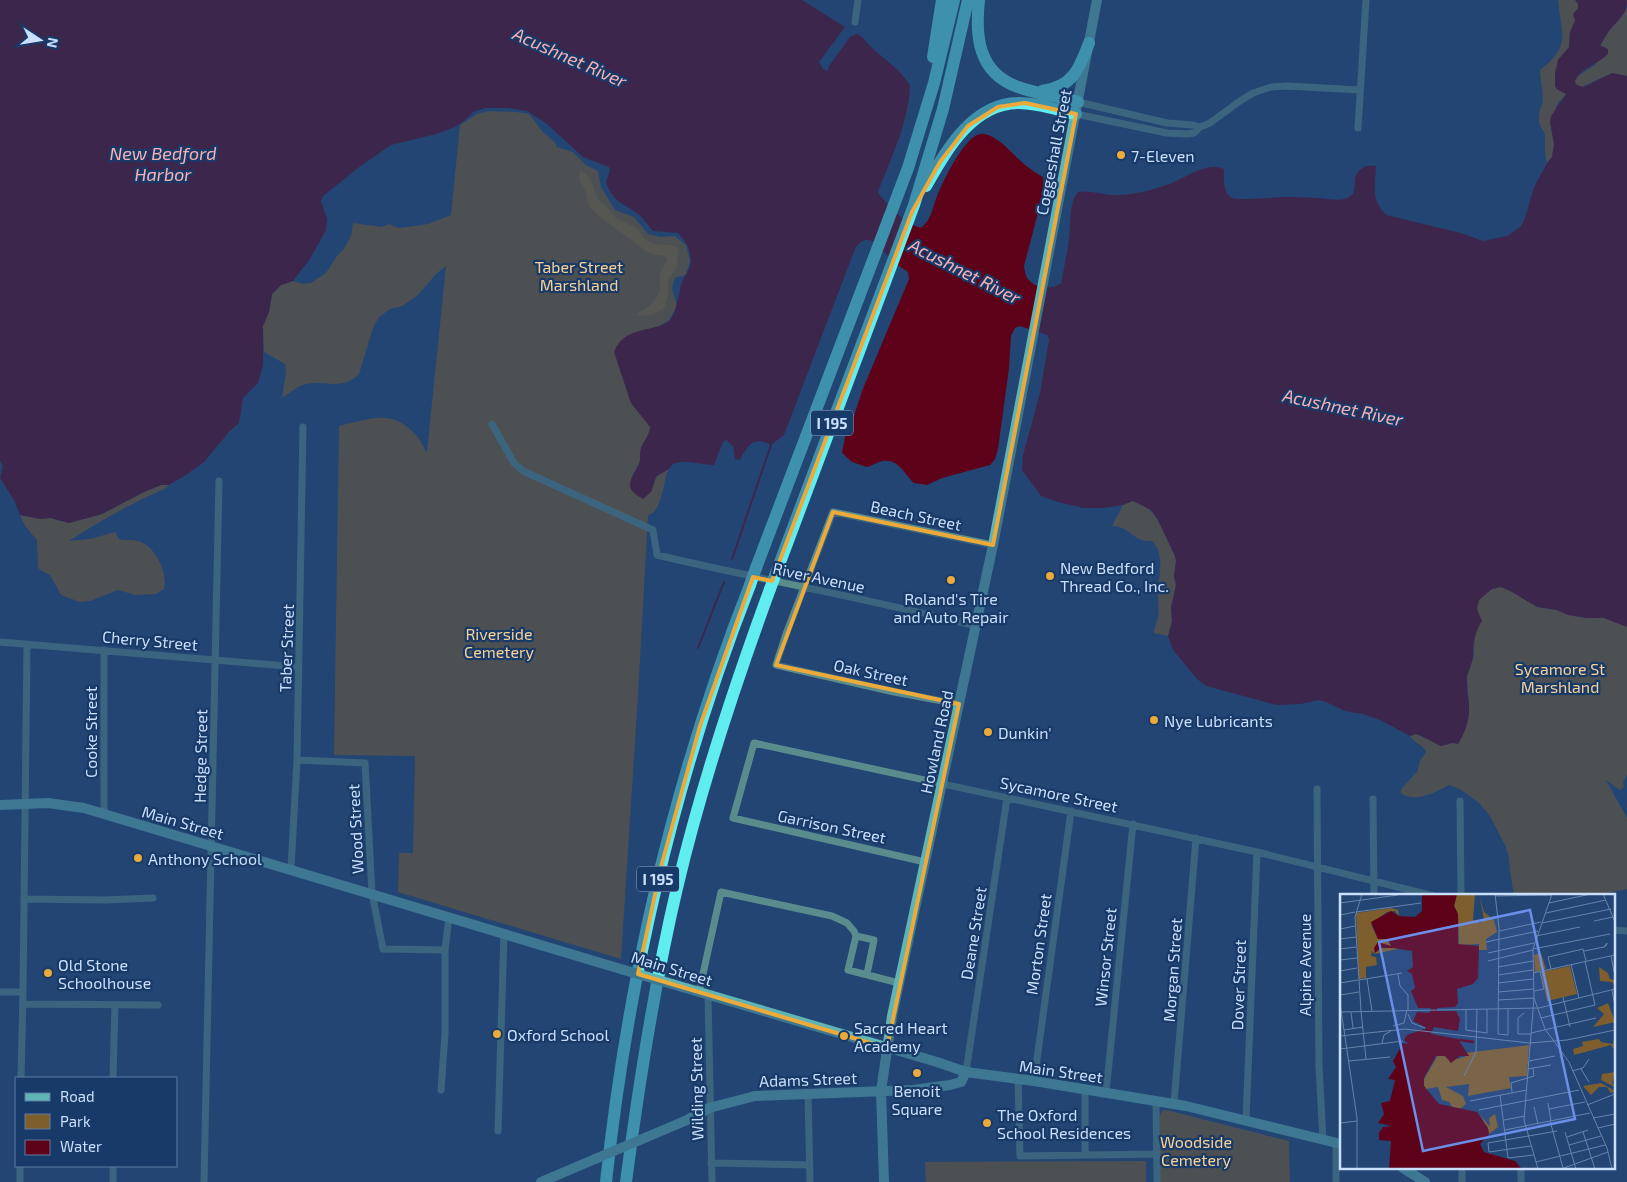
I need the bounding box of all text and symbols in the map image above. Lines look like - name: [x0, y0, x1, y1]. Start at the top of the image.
- north arrow: [15, 15, 65, 65]
- water label: Acushnet River: [509, 22, 631, 92]
- text: N: [44, 36, 63, 50]
- street label: Coggeshall Street: [1031, 87, 1075, 217]
- water label: New Bedford Harbor: [110, 142, 216, 185]
- place label: 7-Eleven: [1131, 146, 1195, 165]
- marker: 7-Eleven: [1115, 149, 1127, 161]
- water label: Acushnet River: [905, 233, 1025, 309]
- park label: Taber Street Marshland: [535, 257, 623, 294]
- water label: Acushnet River: [1280, 383, 1406, 431]
- road number: I 195: [811, 410, 853, 436]
- street label: Beach Street: [869, 496, 963, 534]
- street label: River Avenue: [771, 558, 867, 596]
- place label: New Bedford Thread Co., Inc.: [1060, 558, 1169, 595]
- marker: New Bedford Thread Co., Inc.: [1044, 570, 1056, 582]
- marker: Roland's Tire and Auto Repair: [945, 574, 957, 586]
- place label: Roland's Tire and Auto Repair: [893, 589, 1009, 626]
- street label: Taber Street: [275, 603, 297, 693]
- park label: Riverside Cemetery: [464, 624, 534, 661]
- street label: Cherry Street: [101, 626, 199, 654]
- street label: Oak Street: [832, 655, 910, 689]
- park label: Sycamore St Marshland: [1515, 659, 1605, 696]
- street label: Cooke Street: [81, 686, 100, 778]
- street label: Howland Road: [916, 689, 956, 795]
- street label: Hedge Street: [190, 709, 210, 803]
- place label: Nye Lubricants: [1164, 711, 1273, 730]
- marker: Nye Lubricants: [1148, 714, 1160, 726]
- place label: Dunkin': [998, 723, 1052, 742]
- marker: Dunkin': [982, 726, 994, 738]
- street label: Sycamore Street: [998, 772, 1120, 816]
- street label: Wood Street: [343, 783, 367, 875]
- street label: Main Street: [140, 801, 226, 843]
- street label: Garrison Street: [776, 805, 888, 847]
- place label: Anthony School: [148, 849, 262, 868]
- marker: Anthony School: [132, 852, 144, 864]
- road number: I 195: [637, 866, 679, 892]
- street label: Deane Street: [956, 885, 990, 981]
- street label: Morton Street: [1021, 892, 1055, 996]
- inset map: [1340, 894, 1614, 1170]
- street label: Winsor Street: [1090, 906, 1120, 1008]
- street label: Alpine Avenue: [1295, 914, 1314, 1016]
- street label: Morgan Street: [1159, 917, 1185, 1023]
- street label: Dover Street: [1227, 939, 1249, 1031]
- street label: Main Street: [629, 947, 715, 989]
- place label: Old Stone Schoolhouse: [58, 955, 151, 992]
- marker: Old Stone Schoolhouse: [42, 967, 54, 979]
- place label: Sacred Heart Academy: [854, 1018, 948, 1055]
- place label: Oxford School: [507, 1025, 609, 1044]
- marker: Oxford School: [491, 1028, 503, 1040]
- marker: Sacred Heart Academy: [838, 1030, 850, 1042]
- street label: Wilding Street: [686, 1037, 706, 1141]
- street label: Main Street: [1018, 1056, 1104, 1086]
- marker: Benoit Square: [911, 1067, 923, 1079]
- street label: Adams Street: [759, 1068, 857, 1090]
- legend: [15, 1077, 178, 1167]
- place label: Benoit Square: [892, 1081, 942, 1118]
- text: Road: [60, 1087, 95, 1105]
- place label: The Oxford School Residences: [997, 1105, 1131, 1142]
- text: Park: [60, 1112, 91, 1130]
- marker: The Oxford School Residences: [981, 1117, 993, 1129]
- park label: Woodside Cemetery: [1160, 1132, 1232, 1169]
- text: Water: [60, 1137, 102, 1155]

